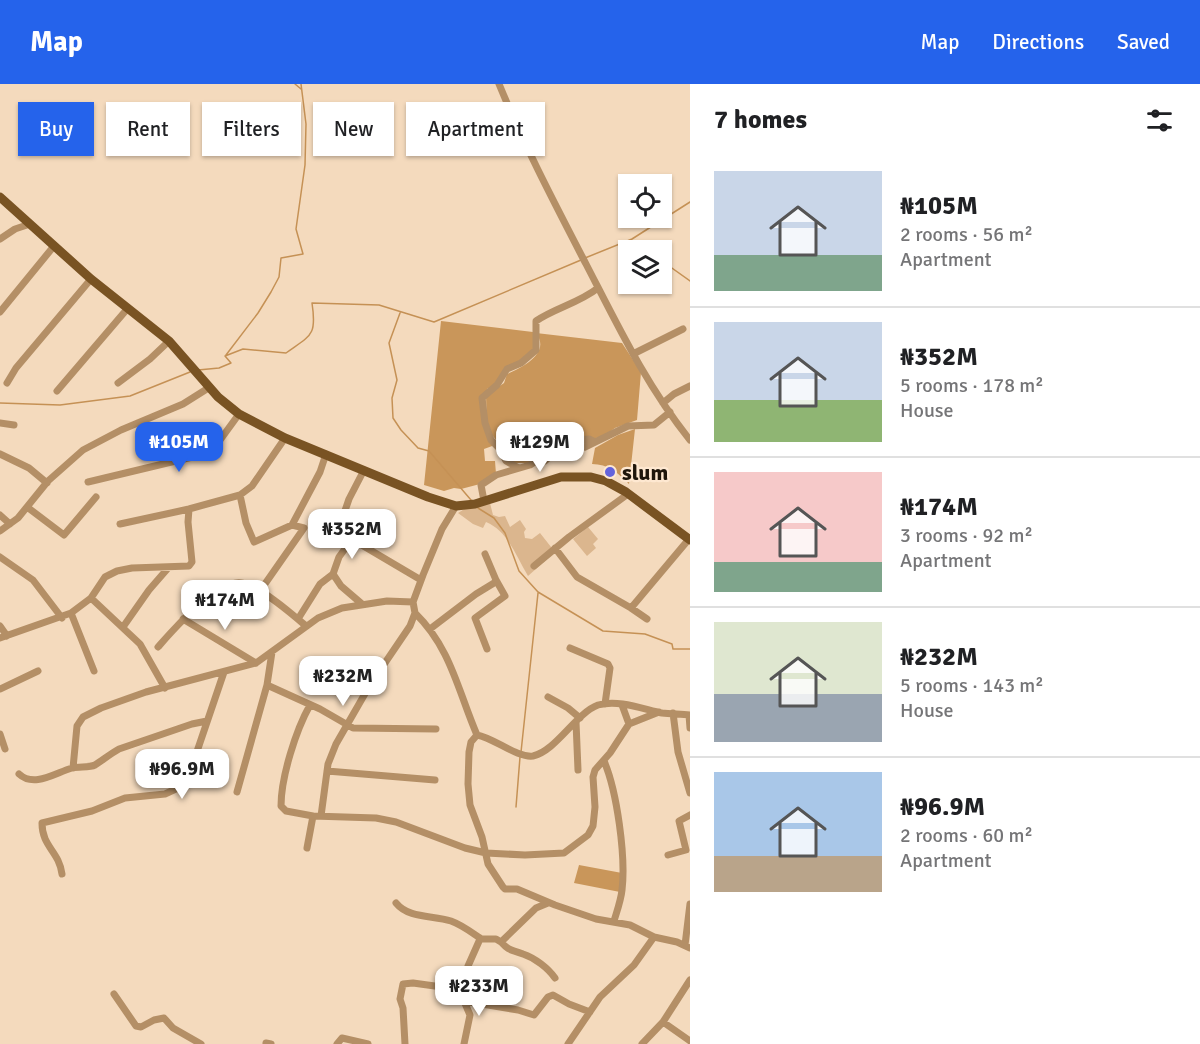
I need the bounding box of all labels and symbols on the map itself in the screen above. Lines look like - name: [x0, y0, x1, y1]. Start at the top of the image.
- pin: ₦105M: [137, 422, 221, 473]
- pin: ₦129M: [498, 422, 582, 473]
- place label: slum: [622, 459, 668, 486]
- marker: slum: [603, 465, 617, 479]
- pin: ₦352M: [310, 509, 394, 560]
- pin: ₦174M: [183, 580, 267, 631]
- pin: ₦232M: [301, 656, 385, 707]
- pin: ₦96.9M: [133, 749, 231, 800]
- pin: ₦233M: [437, 966, 521, 1017]

